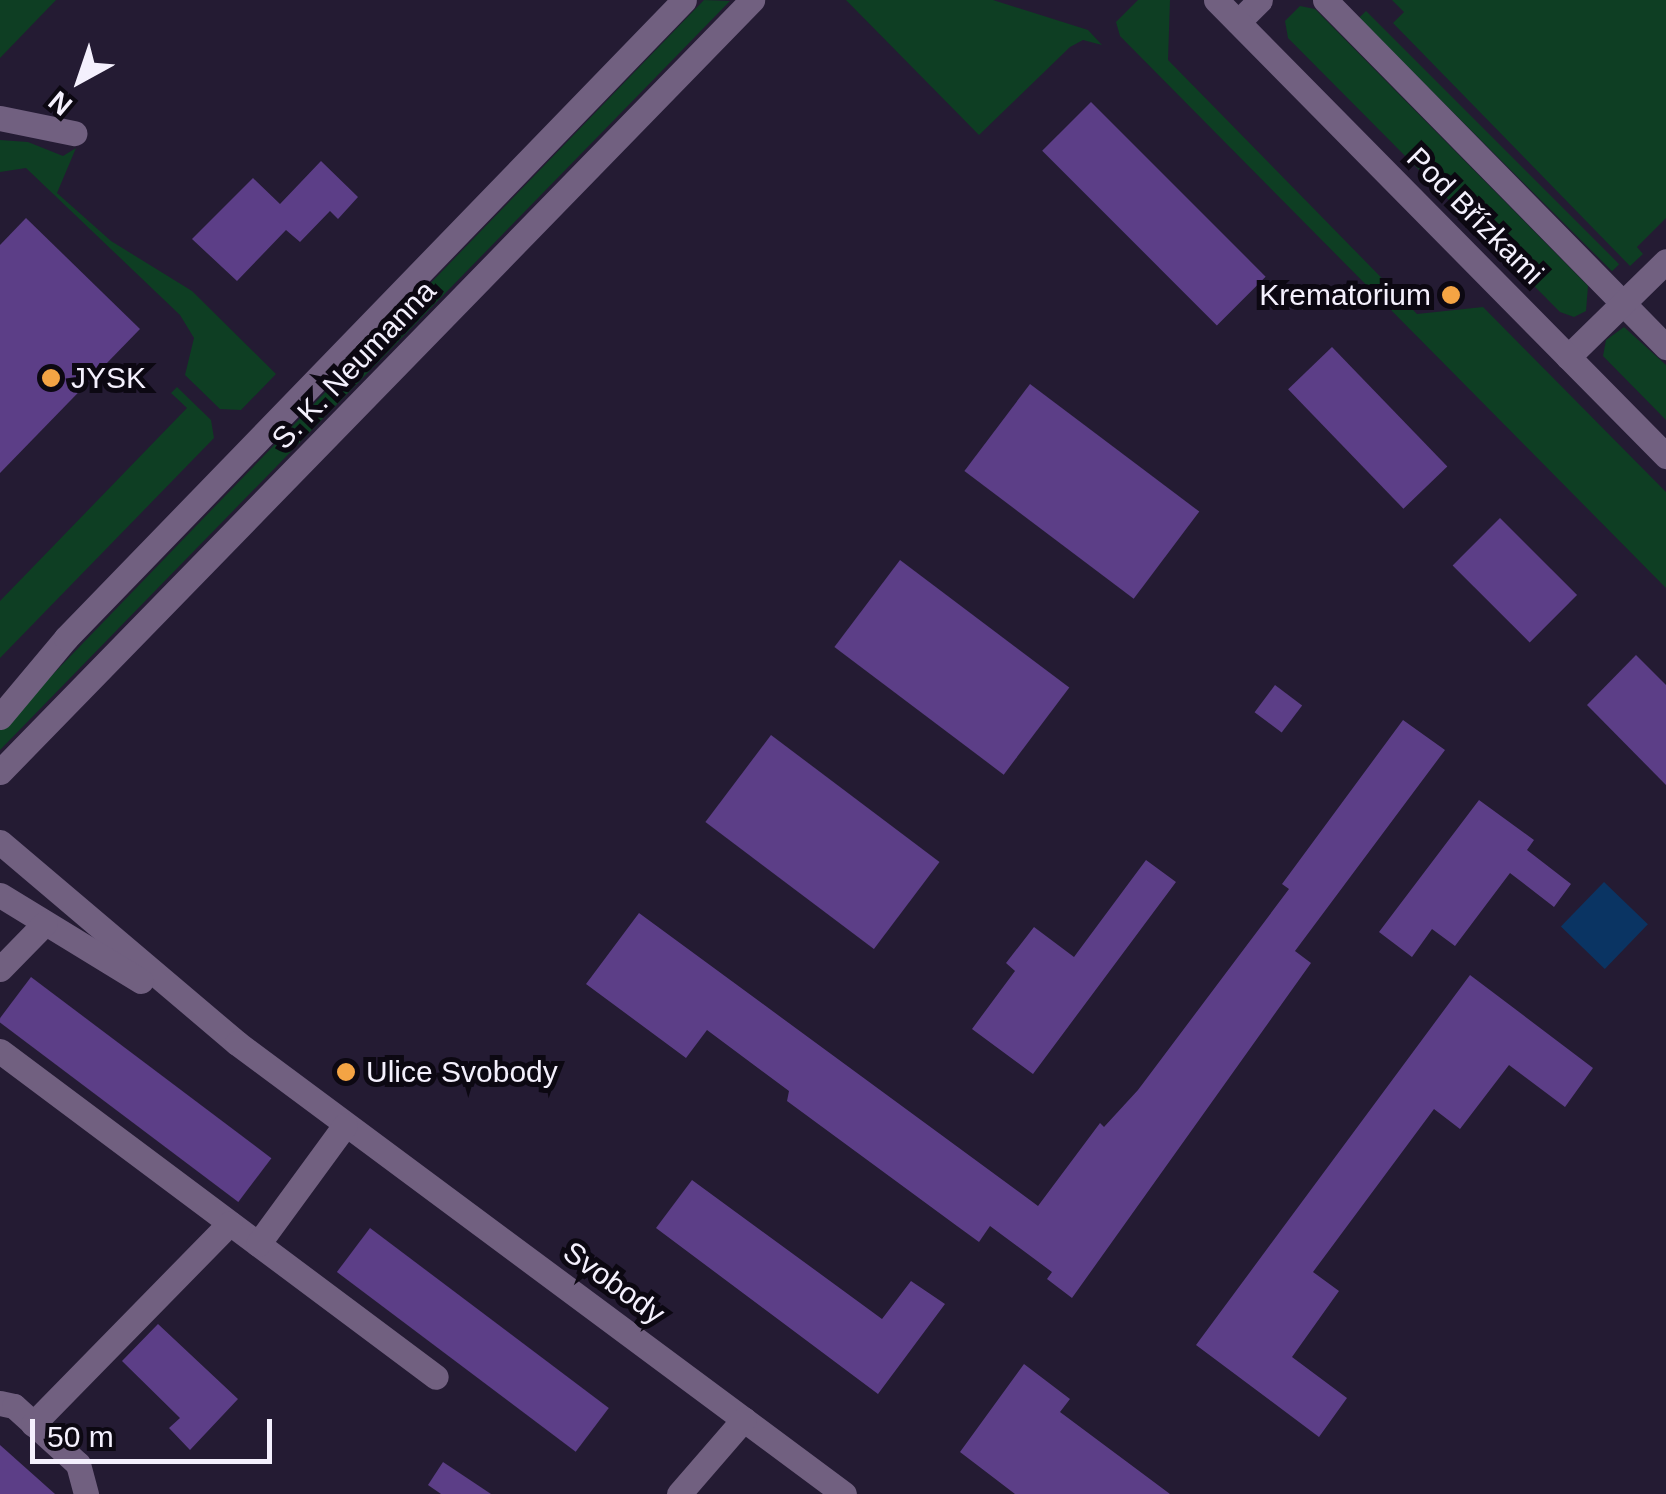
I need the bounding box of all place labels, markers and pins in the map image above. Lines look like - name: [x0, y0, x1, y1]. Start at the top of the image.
- place label: Krematorium: [1259, 277, 1431, 313]
- marker: Krematorium: [1440, 284, 1462, 306]
- place label: JYSK: [71, 360, 146, 396]
- marker: JYSK: [40, 367, 62, 389]
- place label: Ulice Svobody: [366, 1054, 558, 1090]
- marker: Ulice Svobody: [335, 1061, 357, 1083]

